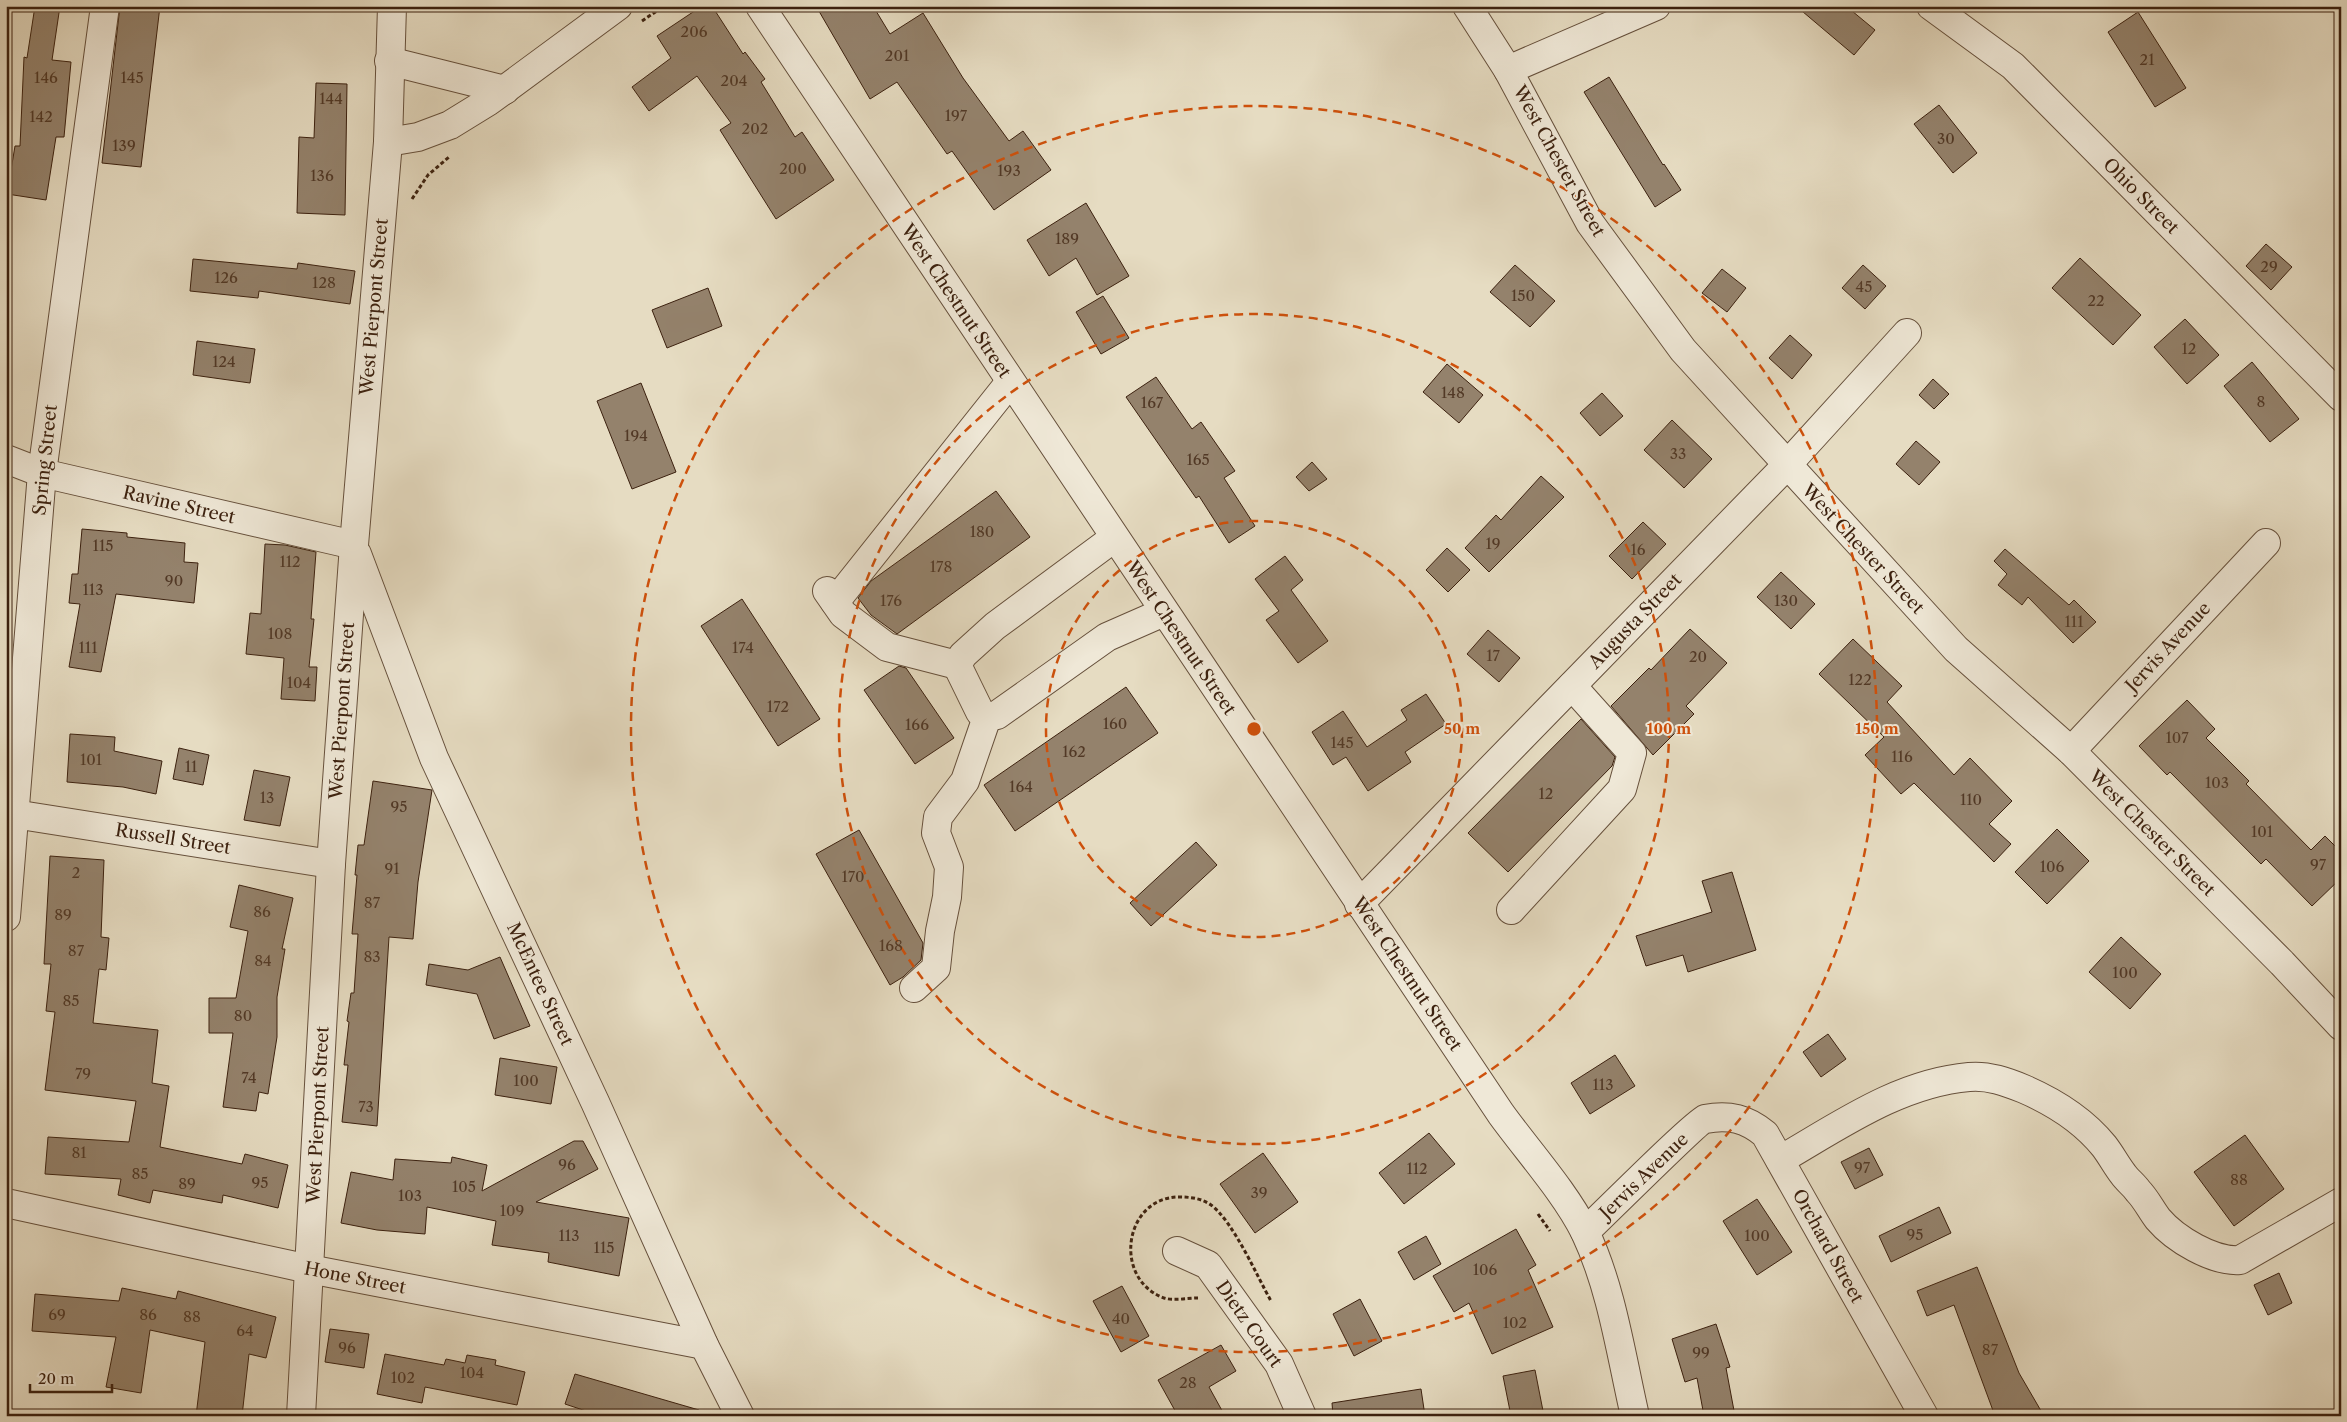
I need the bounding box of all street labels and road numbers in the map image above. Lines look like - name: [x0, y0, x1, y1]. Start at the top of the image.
- street label: West Chester Street: [1508, 81, 1610, 241]
- street label: Ohio Street: [2098, 153, 2184, 239]
- street label: West Pierpont Street: [355, 217, 393, 397]
- street label: West Chestnut Street: [896, 219, 1016, 383]
- street label: Spring Street: [28, 403, 62, 517]
- street label: West Chester Street: [1796, 479, 1929, 619]
- street label: Ravine Street: [121, 481, 238, 529]
- street label: West Chestnut Street: [1121, 556, 1241, 720]
- street label: Augusta Street: [1583, 568, 1686, 674]
- street label: Jervis Avenue: [2119, 597, 2215, 699]
- street label: West Pierpont Street: [325, 621, 359, 801]
- street label: West Chester Street: [2084, 765, 2220, 901]
- street label: Russell Street: [114, 819, 233, 859]
- street label: West Chestnut Street: [1347, 892, 1467, 1056]
- street label: McEntee Street: [502, 919, 578, 1050]
- street label: West Pierpont Street: [302, 1025, 334, 1205]
- street label: Jervis Avenue: [1593, 1128, 1693, 1226]
- street label: Orchard Street: [1788, 1185, 1869, 1307]
- street label: Hone Street: [302, 1257, 408, 1299]
- street label: Dietz Court: [1211, 1277, 1287, 1372]

